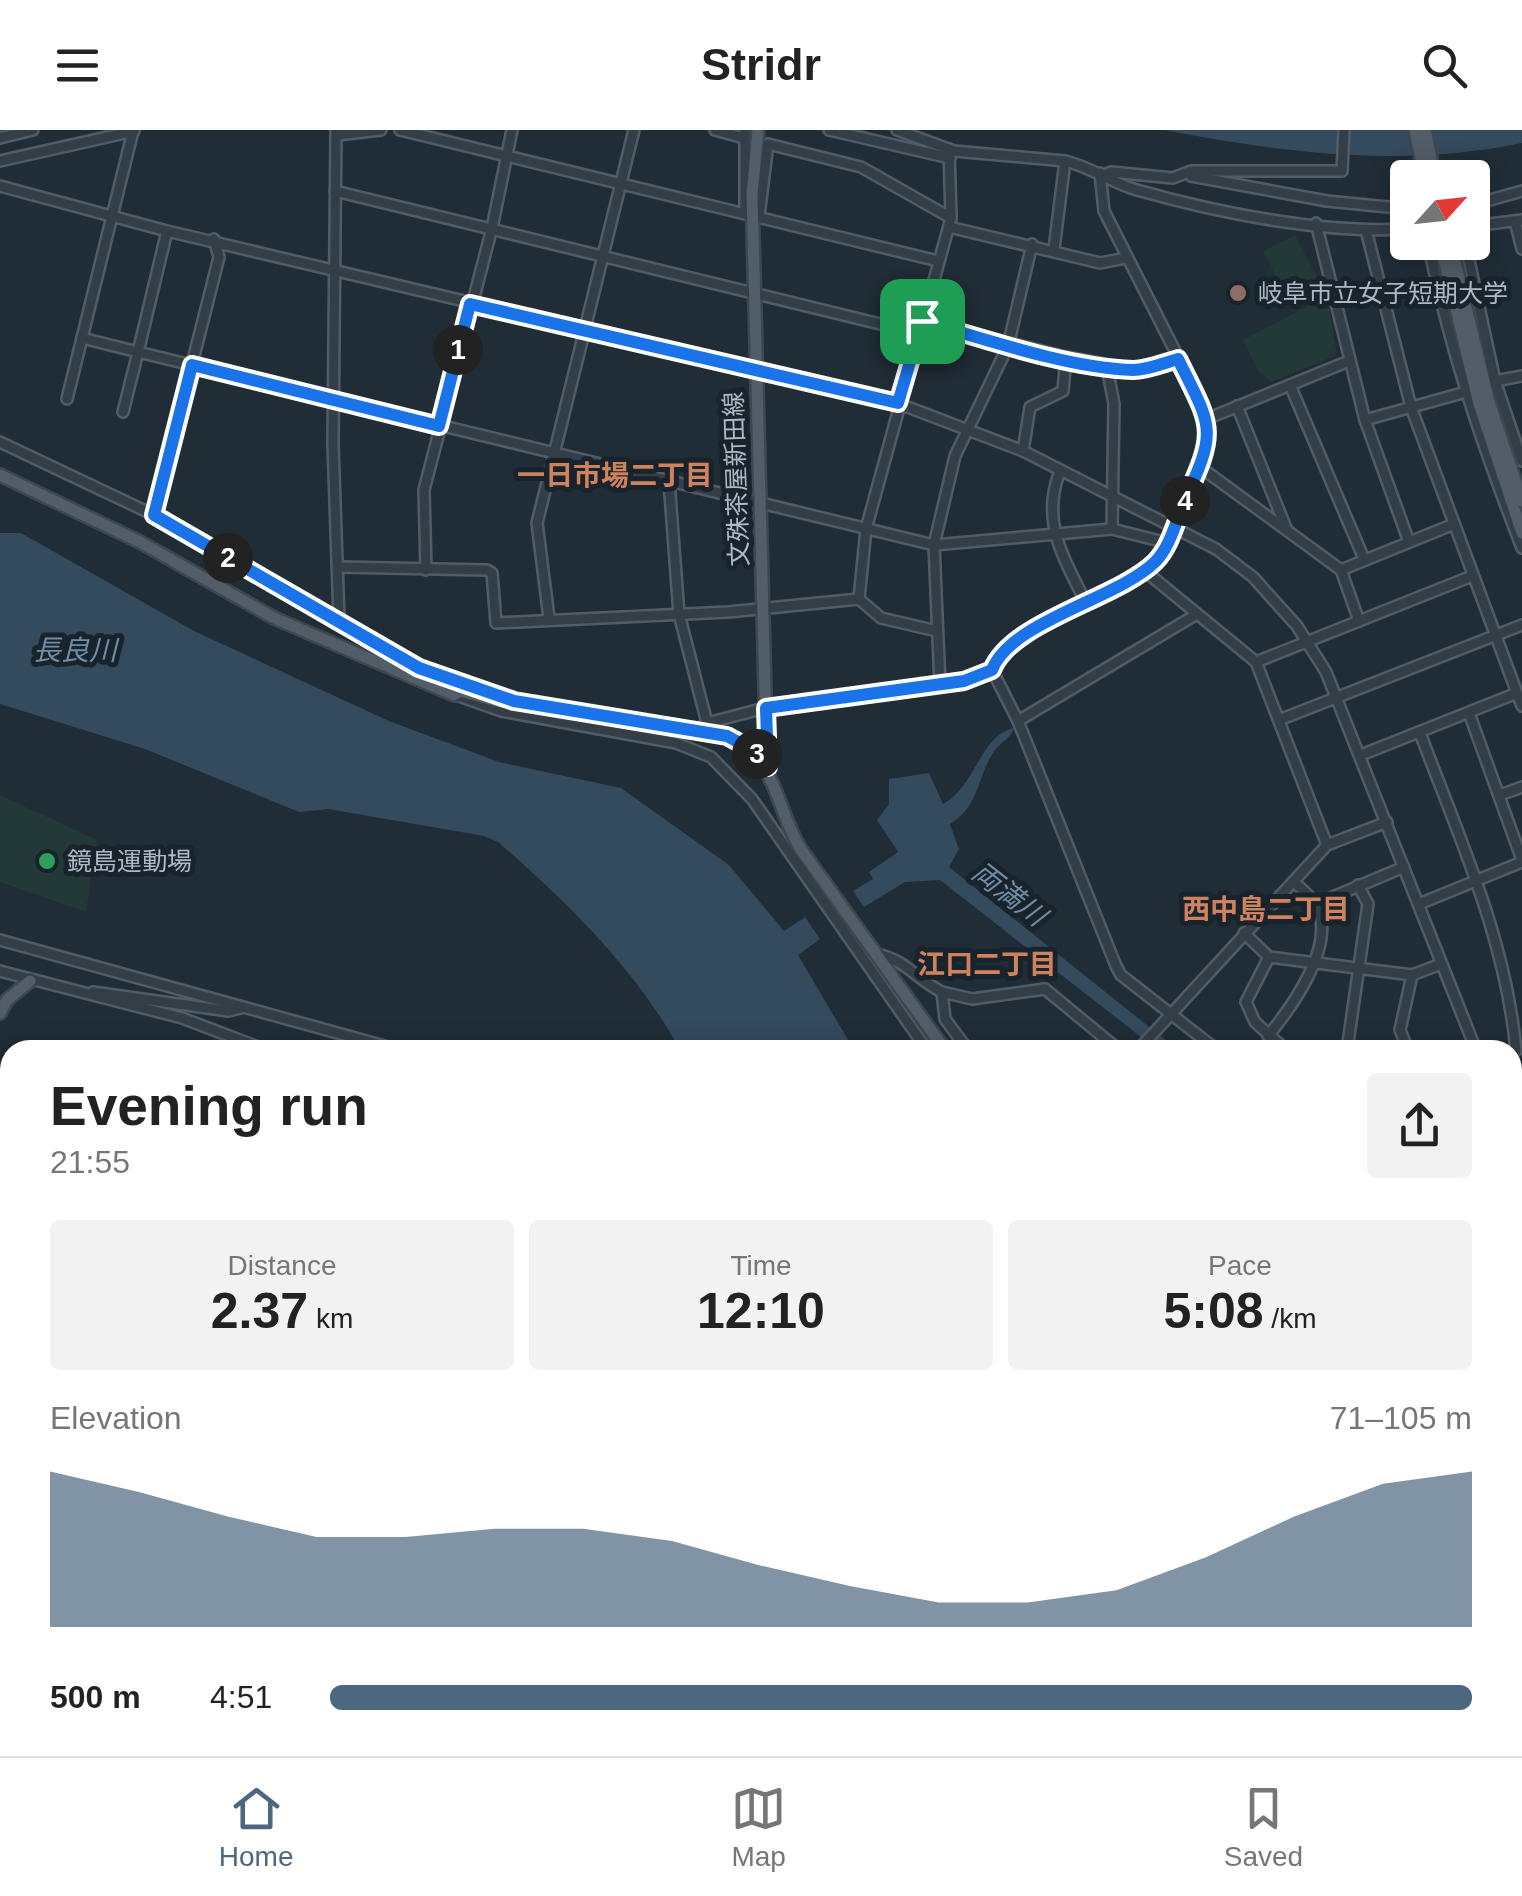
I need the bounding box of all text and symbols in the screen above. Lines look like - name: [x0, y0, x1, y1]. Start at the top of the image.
- icon: menu: [50, 38, 105, 93]
- icon: search: [1417, 38, 1472, 93]
- text: Stridr: [701, 39, 821, 90]
- north arrow: [1390, 160, 1490, 260]
- map controls: [1390, 160, 1490, 260]
- pin: [880, 279, 965, 364]
- place label: 岐阜市立女子短期大学: [1258, 279, 1508, 307]
- marker: 岐阜市立女子短期大学: [1227, 282, 1249, 304]
- icon: arrive: [895, 294, 950, 349]
- pin: 1: [433, 325, 483, 375]
- text: 1: [450, 334, 466, 365]
- street label: 文殊茶屋新田線: [719, 391, 753, 567]
- district label: 一日市場二丁目: [517, 460, 713, 491]
- pin: 4: [1160, 476, 1210, 526]
- text: 4: [1177, 485, 1193, 516]
- pin: 2: [203, 533, 253, 583]
- text: 2: [220, 542, 236, 573]
- water label: 長良川: [33, 635, 120, 666]
- pin: 3: [732, 729, 782, 779]
- text: 3: [749, 738, 765, 769]
- place label: 鏡島運動場: [67, 847, 192, 875]
- marker: 鏡島運動場: [36, 850, 58, 872]
- water label: 両満川: [966, 856, 1054, 934]
- district label: 西中島二丁目: [1182, 894, 1350, 925]
- district label: 江口二丁目: [917, 949, 1057, 980]
- button: share: [1367, 1073, 1472, 1178]
- text: Evening run: [50, 1075, 368, 1137]
- text: 21:55: [50, 1144, 130, 1180]
- text: Distance: [228, 1250, 336, 1281]
- text: Time: [730, 1250, 792, 1281]
- text: Pace: [1208, 1250, 1272, 1281]
- text: 2.37: [211, 1283, 308, 1339]
- text: 12:10: [697, 1283, 825, 1339]
- text: 5:08: [1164, 1283, 1264, 1339]
- text: km: [308, 1303, 353, 1334]
- text: /km: [1264, 1303, 1316, 1334]
- text: Elevation: [50, 1400, 182, 1436]
- text: 71–105 m: [1330, 1400, 1472, 1436]
- text: 500 m: [50, 1679, 141, 1715]
- text: 4:51: [210, 1679, 272, 1715]
- tab: Home: [219, 1781, 294, 1873]
- tab: Map: [731, 1781, 786, 1873]
- tab: Saved: [1224, 1781, 1303, 1873]

